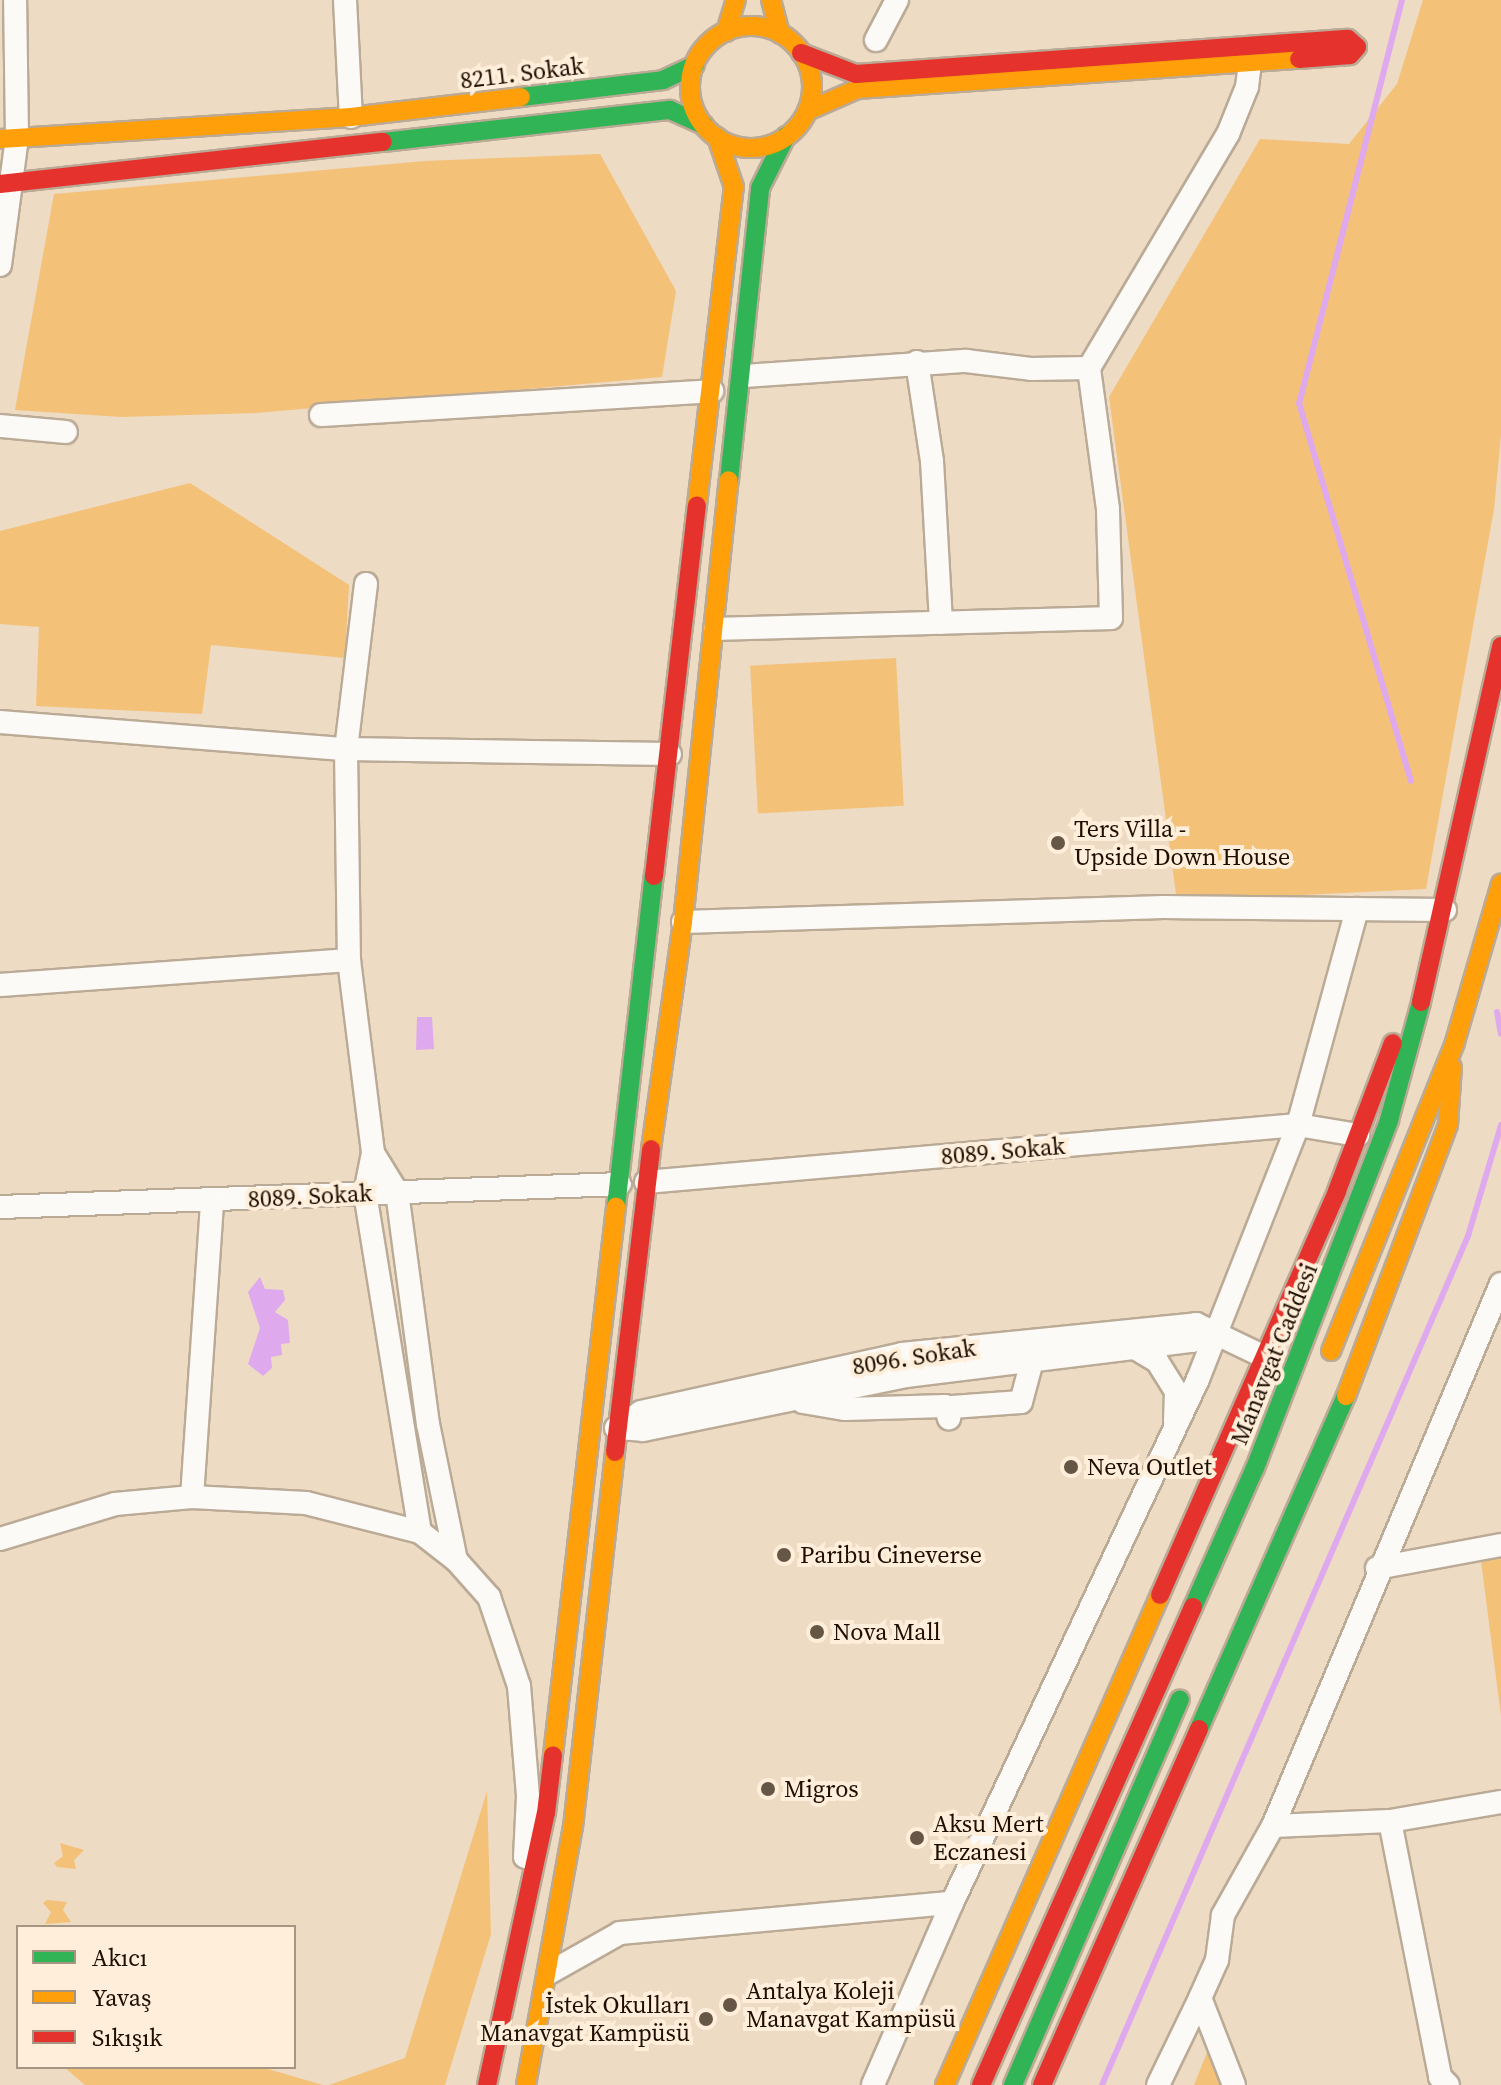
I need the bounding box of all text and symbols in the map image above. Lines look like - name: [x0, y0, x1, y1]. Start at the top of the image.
- street label: 8211. Sokak: [458, 51, 586, 95]
- place label: Ters Villa - Upside Down House: [1074, 815, 1290, 871]
- marker: Ters Villa - Upside Down House: [1049, 834, 1067, 852]
- street label: 8089. Sokak: [940, 1131, 1066, 1171]
- street label: 8089. Sokak: [247, 1178, 373, 1214]
- street label: Manavgat Caddesi: [1224, 1259, 1324, 1449]
- street label: 8096. Sokak: [850, 1333, 978, 1381]
- place label: Neva Outlet: [1087, 1453, 1212, 1481]
- marker: Neva Outlet: [1062, 1458, 1080, 1476]
- place label: Paribu Cineverse: [800, 1541, 982, 1569]
- marker: Paribu Cineverse: [775, 1546, 793, 1564]
- place label: Nova Mall: [833, 1618, 941, 1646]
- marker: Nova Mall: [808, 1623, 826, 1641]
- place label: Migros: [784, 1775, 859, 1803]
- marker: Migros: [759, 1780, 777, 1798]
- place label: Aksu Mert Eczanesi: [933, 1810, 1044, 1866]
- marker: Aksu Mert Eczanesi: [908, 1829, 926, 1847]
- legend: [16, 1925, 296, 2069]
- text: Akıcı: [92, 1941, 147, 1974]
- place label: Antalya Koleji Manavgat Kampüsü: [746, 1977, 956, 2033]
- text: Yavaş: [92, 1981, 151, 2014]
- place label: İstek Okulları Manavgat Kampüsü: [480, 1991, 690, 2047]
- marker: Antalya Koleji Manavgat Kampüsü: [721, 1996, 739, 2014]
- marker: İstek Okulları Manavgat Kampüsü: [697, 2010, 715, 2028]
- text: Sıkışık: [92, 2021, 162, 2054]

